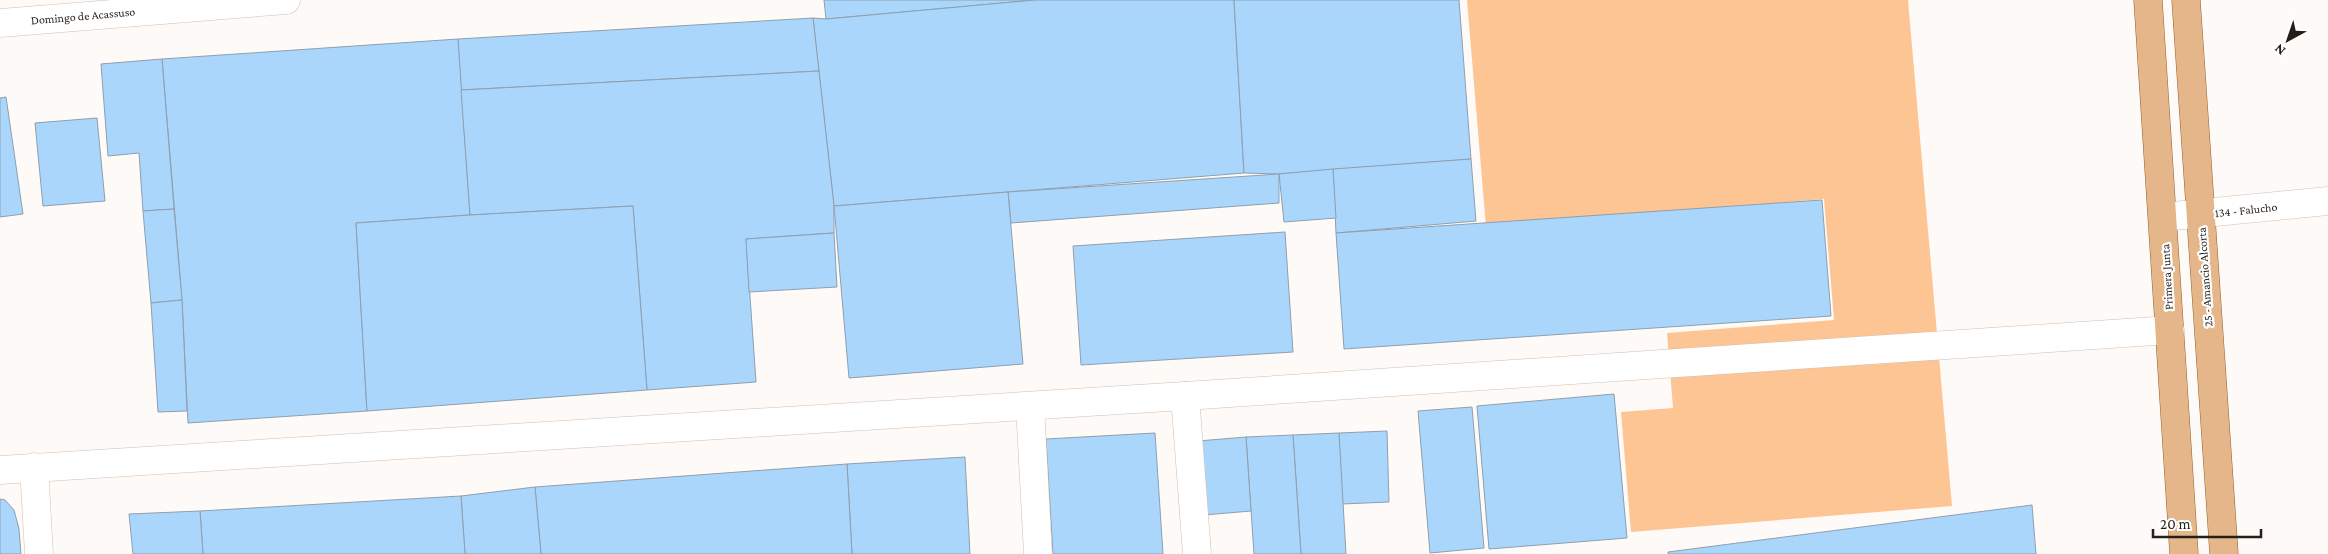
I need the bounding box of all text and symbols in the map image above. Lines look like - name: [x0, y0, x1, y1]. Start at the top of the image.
- street label: Domingo de Acassuso: [30, 4, 136, 28]
- north arrow: [2263, 15, 2313, 65]
- text: N: [2270, 40, 2288, 59]
- street label: 134 - Falucho: [2214, 200, 2278, 220]
- street label: 25 - Amancio Alcorta: [2195, 226, 2215, 327]
- street label: Primera Junta: [2158, 243, 2176, 310]
- scale bar: [2153, 506, 2260, 538]
- text: 20 m: [2160, 516, 2191, 532]

